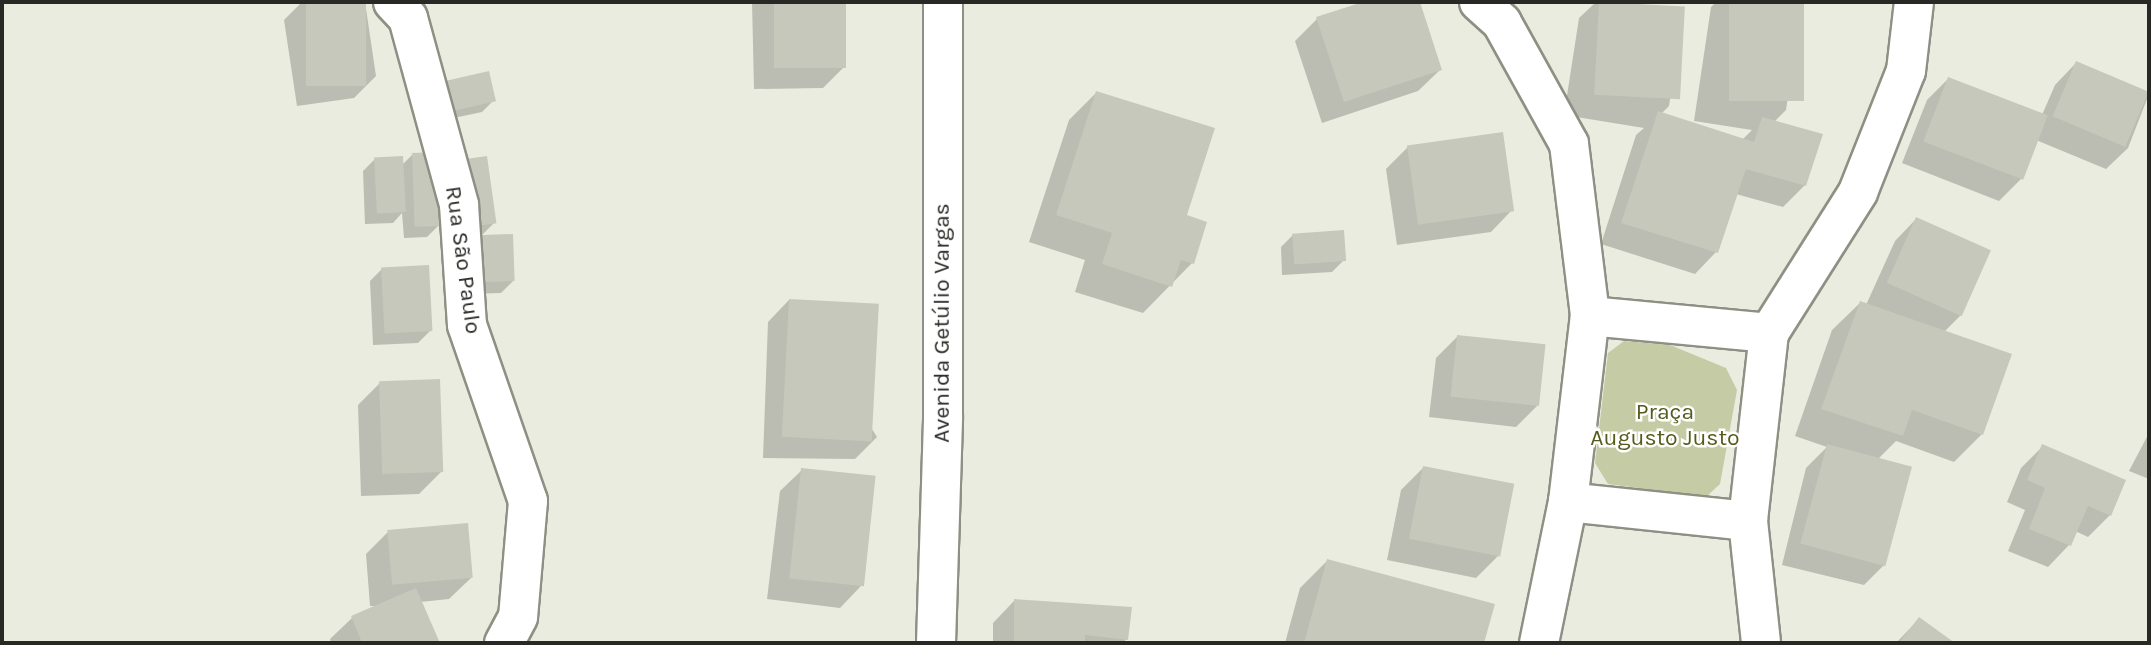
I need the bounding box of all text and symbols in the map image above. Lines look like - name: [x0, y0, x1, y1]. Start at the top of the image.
- street label: Rua São Paulo: [439, 184, 487, 336]
- street label: Avenida Getúlio Vargas: [928, 203, 956, 443]
- park label: Praça Augusto Justo: [1590, 398, 1740, 452]

